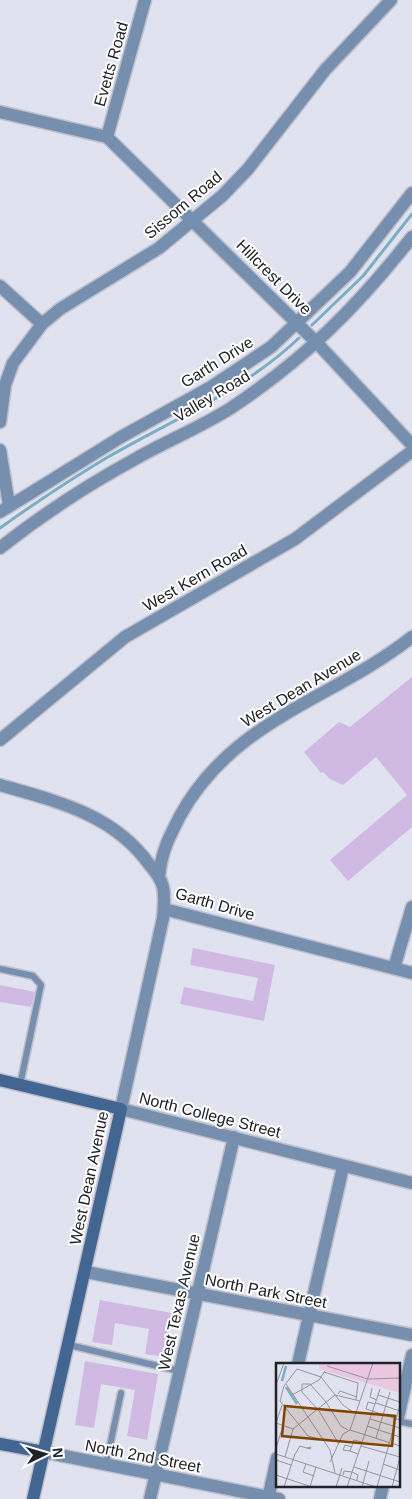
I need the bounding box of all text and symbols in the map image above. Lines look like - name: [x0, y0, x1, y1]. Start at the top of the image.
- street label: Evetts Road: [91, 20, 131, 108]
- street label: Sissom Road: [141, 168, 225, 242]
- street label: Hillcrest Drive: [233, 236, 315, 318]
- street label: Garth Drive: [178, 333, 256, 391]
- street label: Valley Road: [171, 367, 253, 425]
- street label: West Kern Road: [140, 541, 250, 615]
- street label: West Dean Avenue: [238, 646, 364, 730]
- street label: Garth Drive: [173, 885, 257, 923]
- street label: North College Street: [138, 1089, 283, 1141]
- street label: West Dean Avenue: [67, 1109, 112, 1246]
- street label: West Texas Avenue: [155, 1232, 203, 1372]
- street label: North Park Street: [204, 1271, 329, 1311]
- inset map: [276, 1363, 400, 1486]
- north arrow: [20, 1429, 70, 1479]
- street label: North 2nd Street: [84, 1436, 203, 1476]
- text: N: [50, 1447, 66, 1459]

